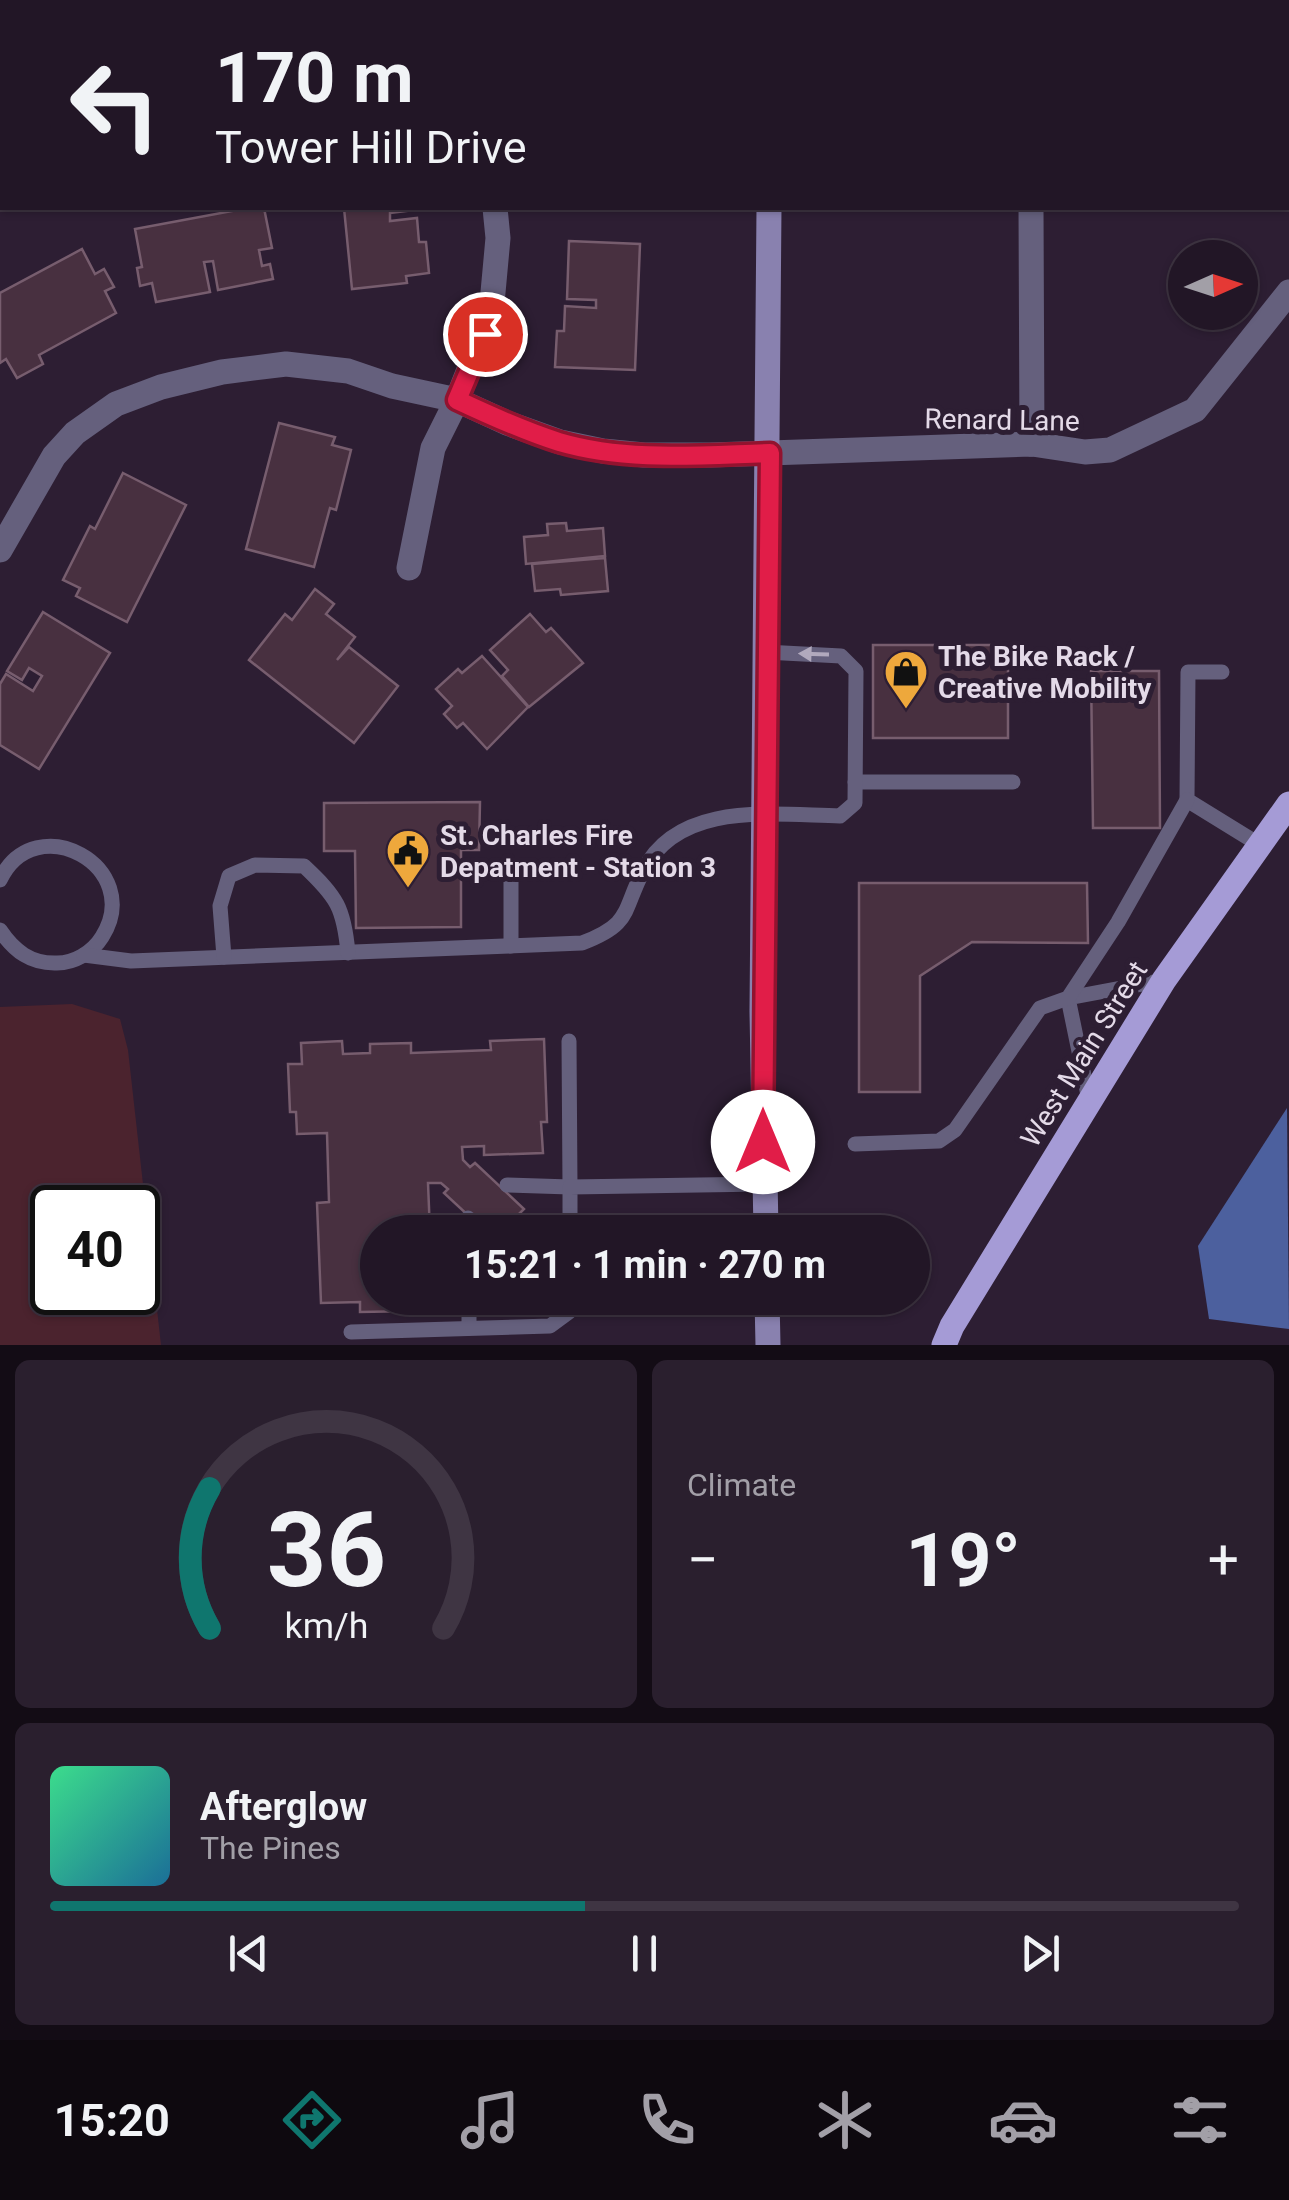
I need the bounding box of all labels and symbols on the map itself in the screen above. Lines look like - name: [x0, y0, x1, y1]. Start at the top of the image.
- north arrow: [1168, 240, 1258, 330]
- pin: [443, 292, 528, 377]
- street label: Renard Lane: [924, 402, 1080, 438]
- place label: The Bike Rack / Creative Mobility: [938, 640, 1152, 705]
- one-way arrow: [797, 646, 829, 662]
- shop icon: The Bike Rack / Creative Mobility: [883, 649, 929, 710]
- place label: St. Charles Fire Depatment - Station 3: [440, 819, 716, 884]
- public building icon: St. Charles Fire Depatment - Station 3: [385, 828, 431, 889]
- street label: West Main Street: [1014, 955, 1154, 1153]
- position arrow: [711, 1090, 815, 1194]
- speed limit sign: 40: [30, 1185, 160, 1315]

